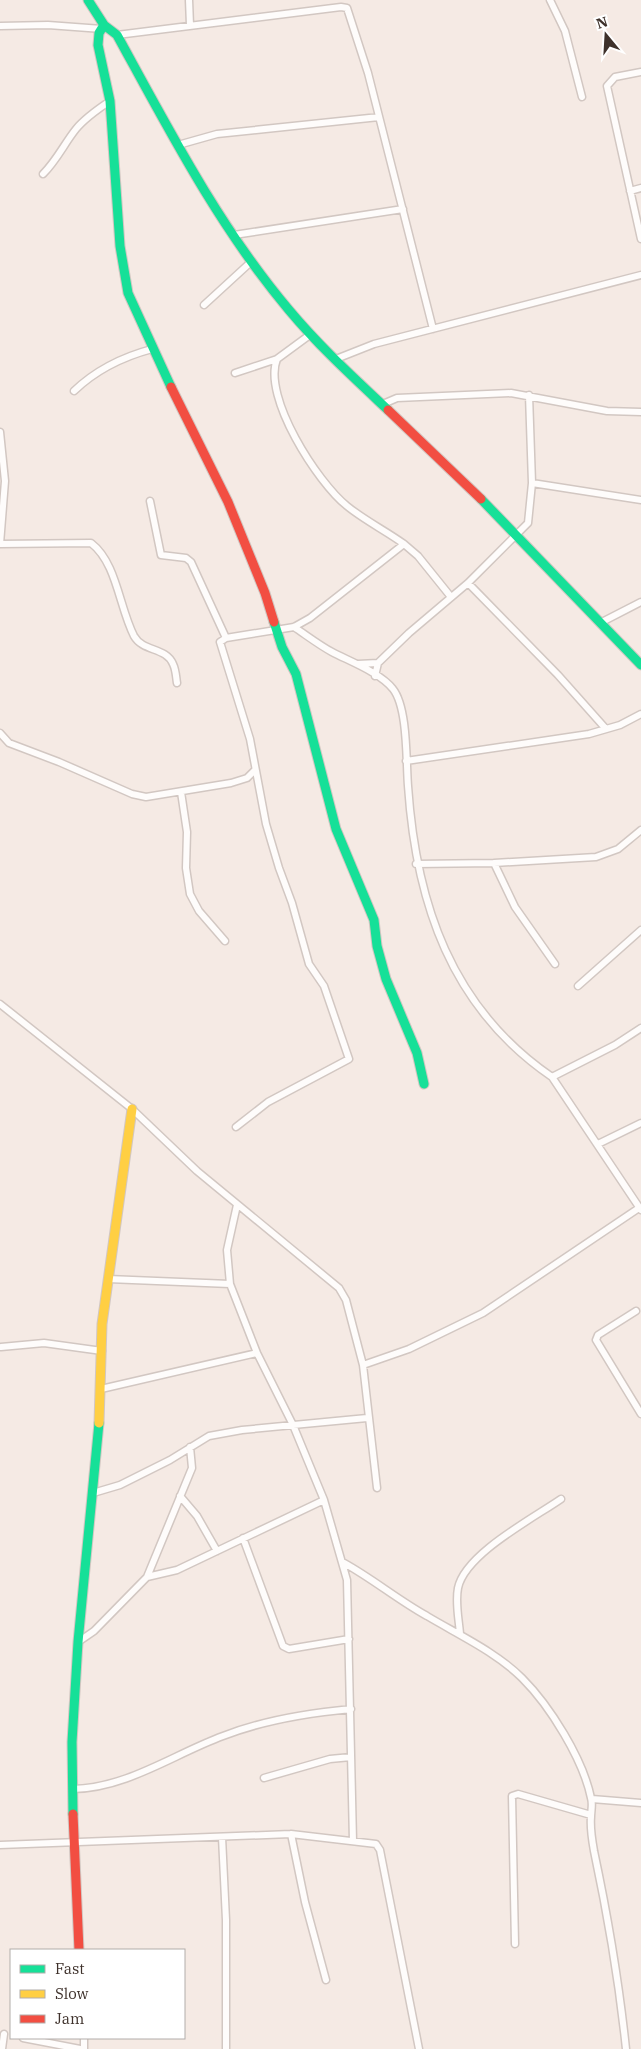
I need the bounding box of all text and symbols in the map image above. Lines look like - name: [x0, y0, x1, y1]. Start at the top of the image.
- north arrow: [581, 10, 631, 60]
- text: N: [594, 12, 610, 33]
- legend: [10, 1949, 185, 2039]
- text: Fast: [55, 1959, 85, 1978]
- text: Slow: [55, 1984, 89, 2003]
- text: Jam: [55, 2009, 84, 2028]

